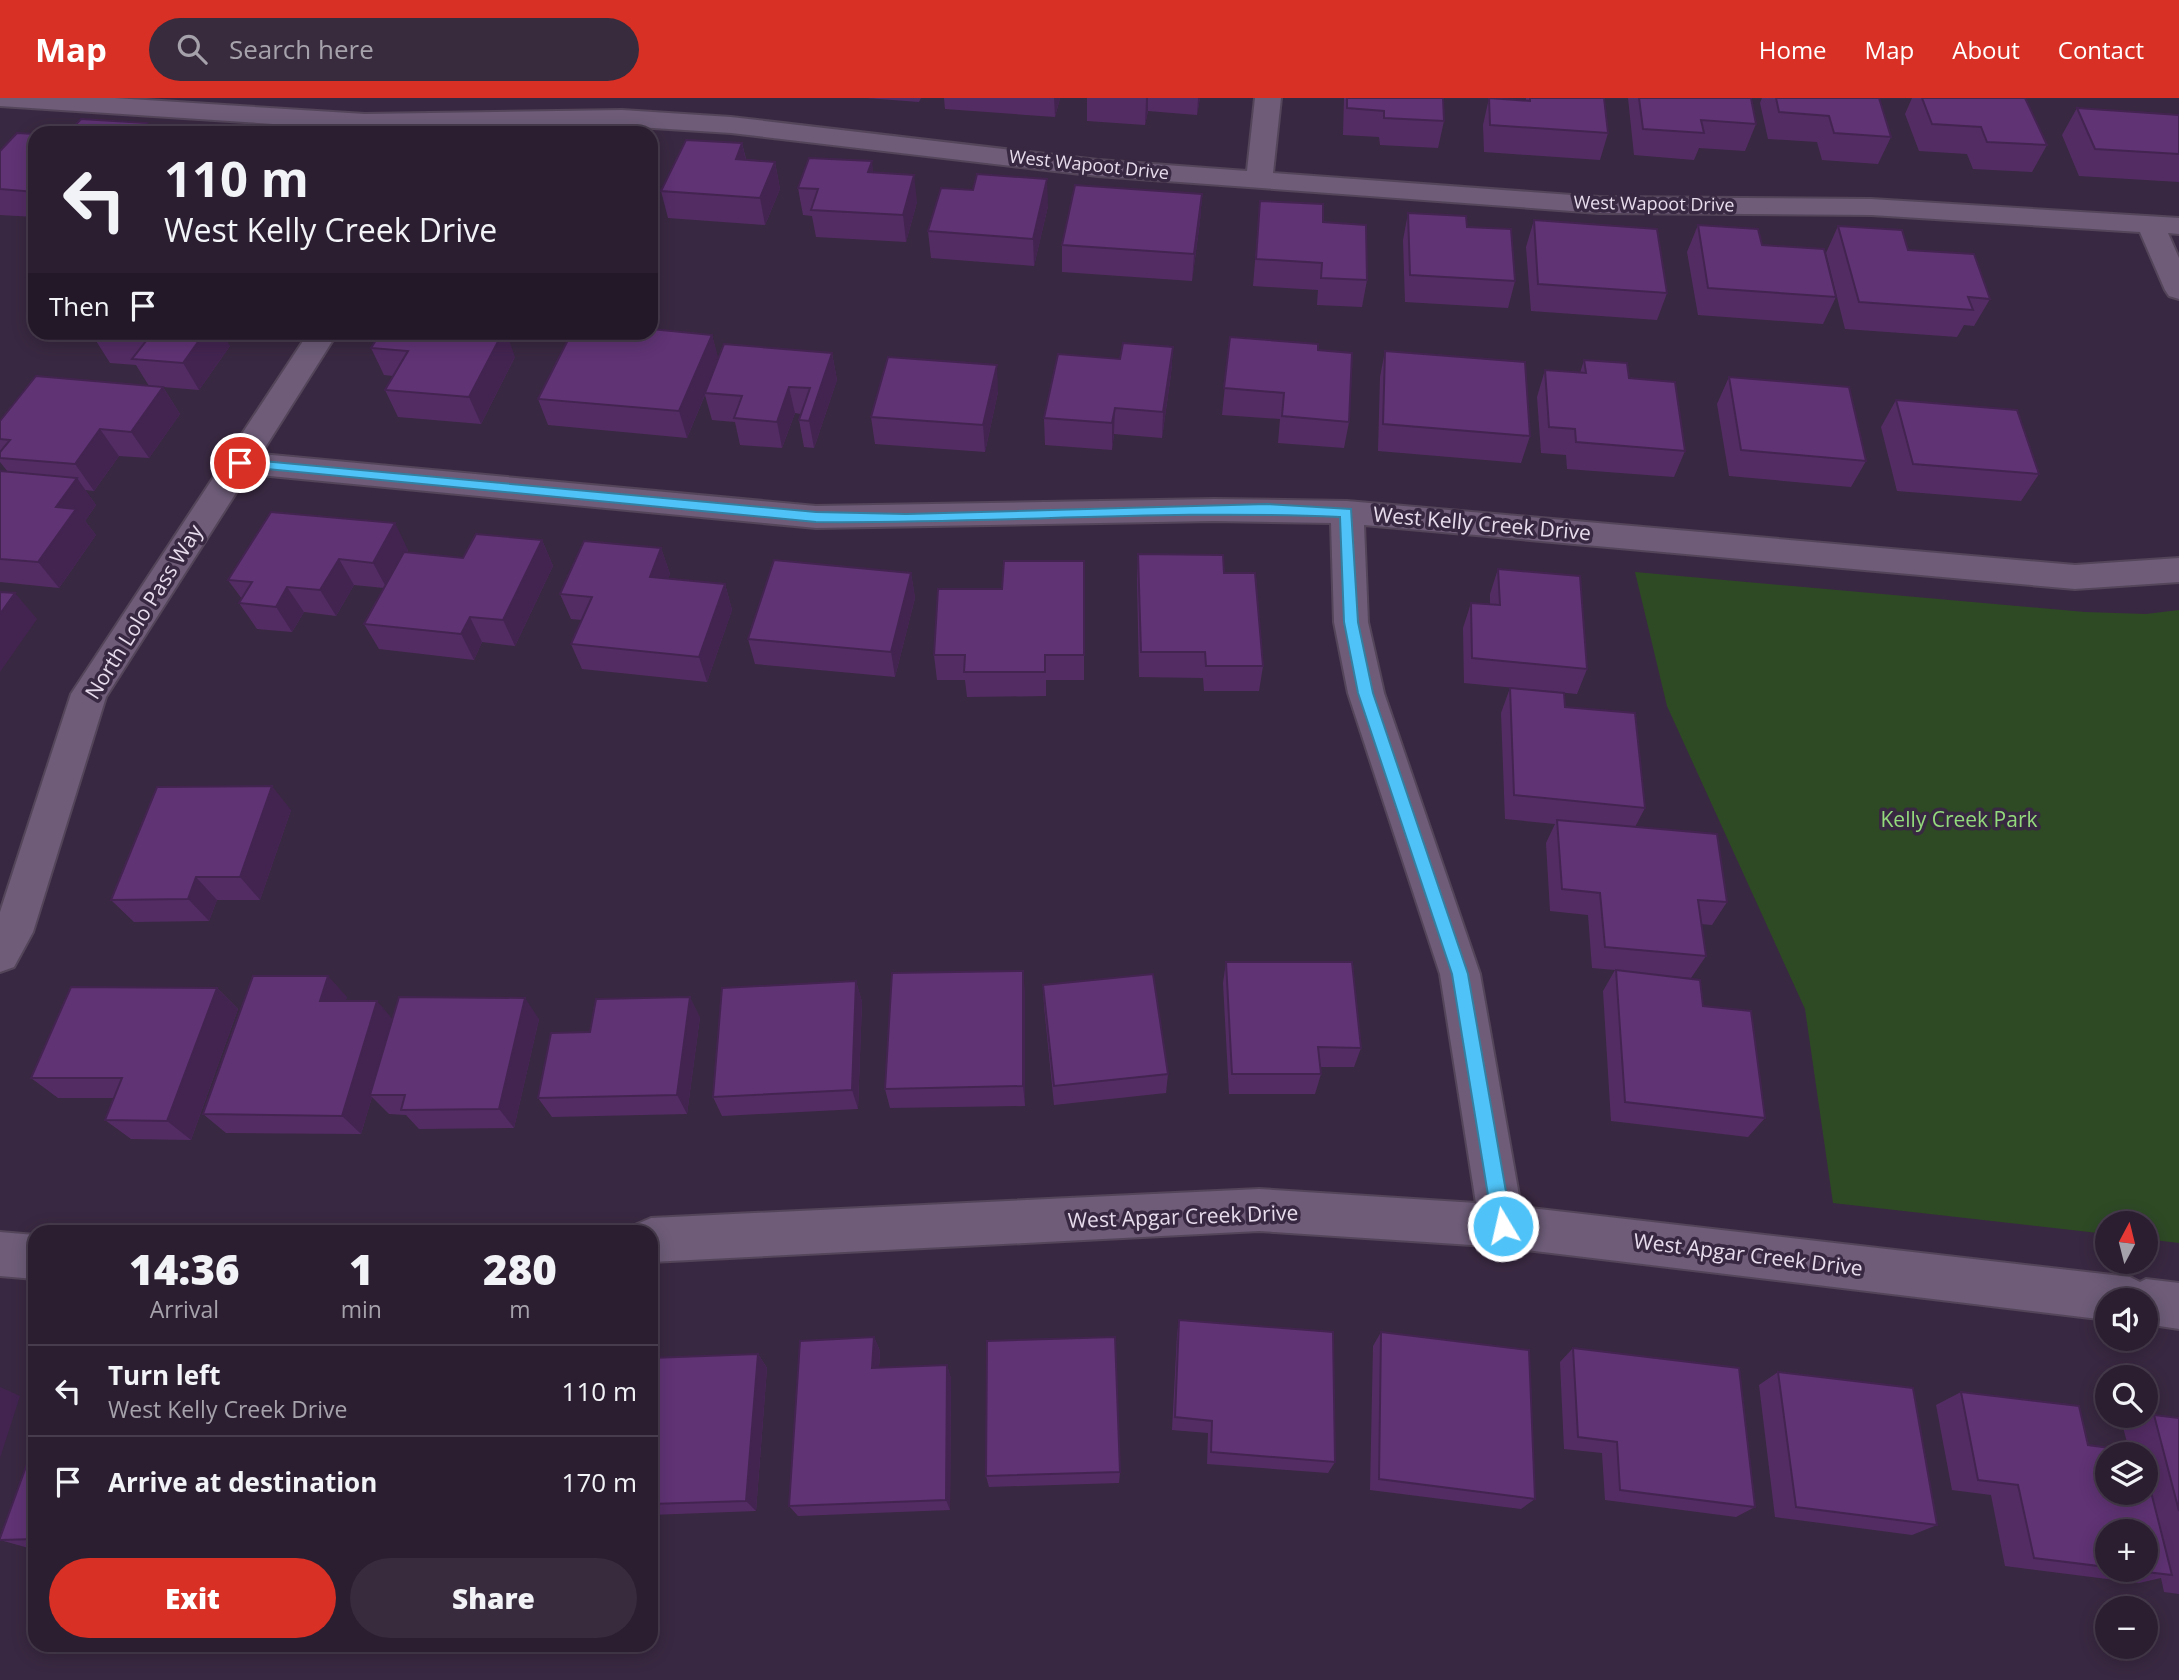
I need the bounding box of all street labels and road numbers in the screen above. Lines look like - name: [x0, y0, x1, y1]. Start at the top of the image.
- street label: West Wapoot Drive: [1008, 144, 1170, 184]
- street label: West Wapoot Drive: [1573, 190, 1735, 216]
- street label: West Kelly Creek Drive: [1372, 500, 1592, 546]
- street label: North Lolo Pass Way: [78, 518, 209, 704]
- street label: West Apgar Creek Drive: [1067, 1198, 1299, 1234]
- street label: West Apgar Creek Drive: [1632, 1226, 1864, 1282]

